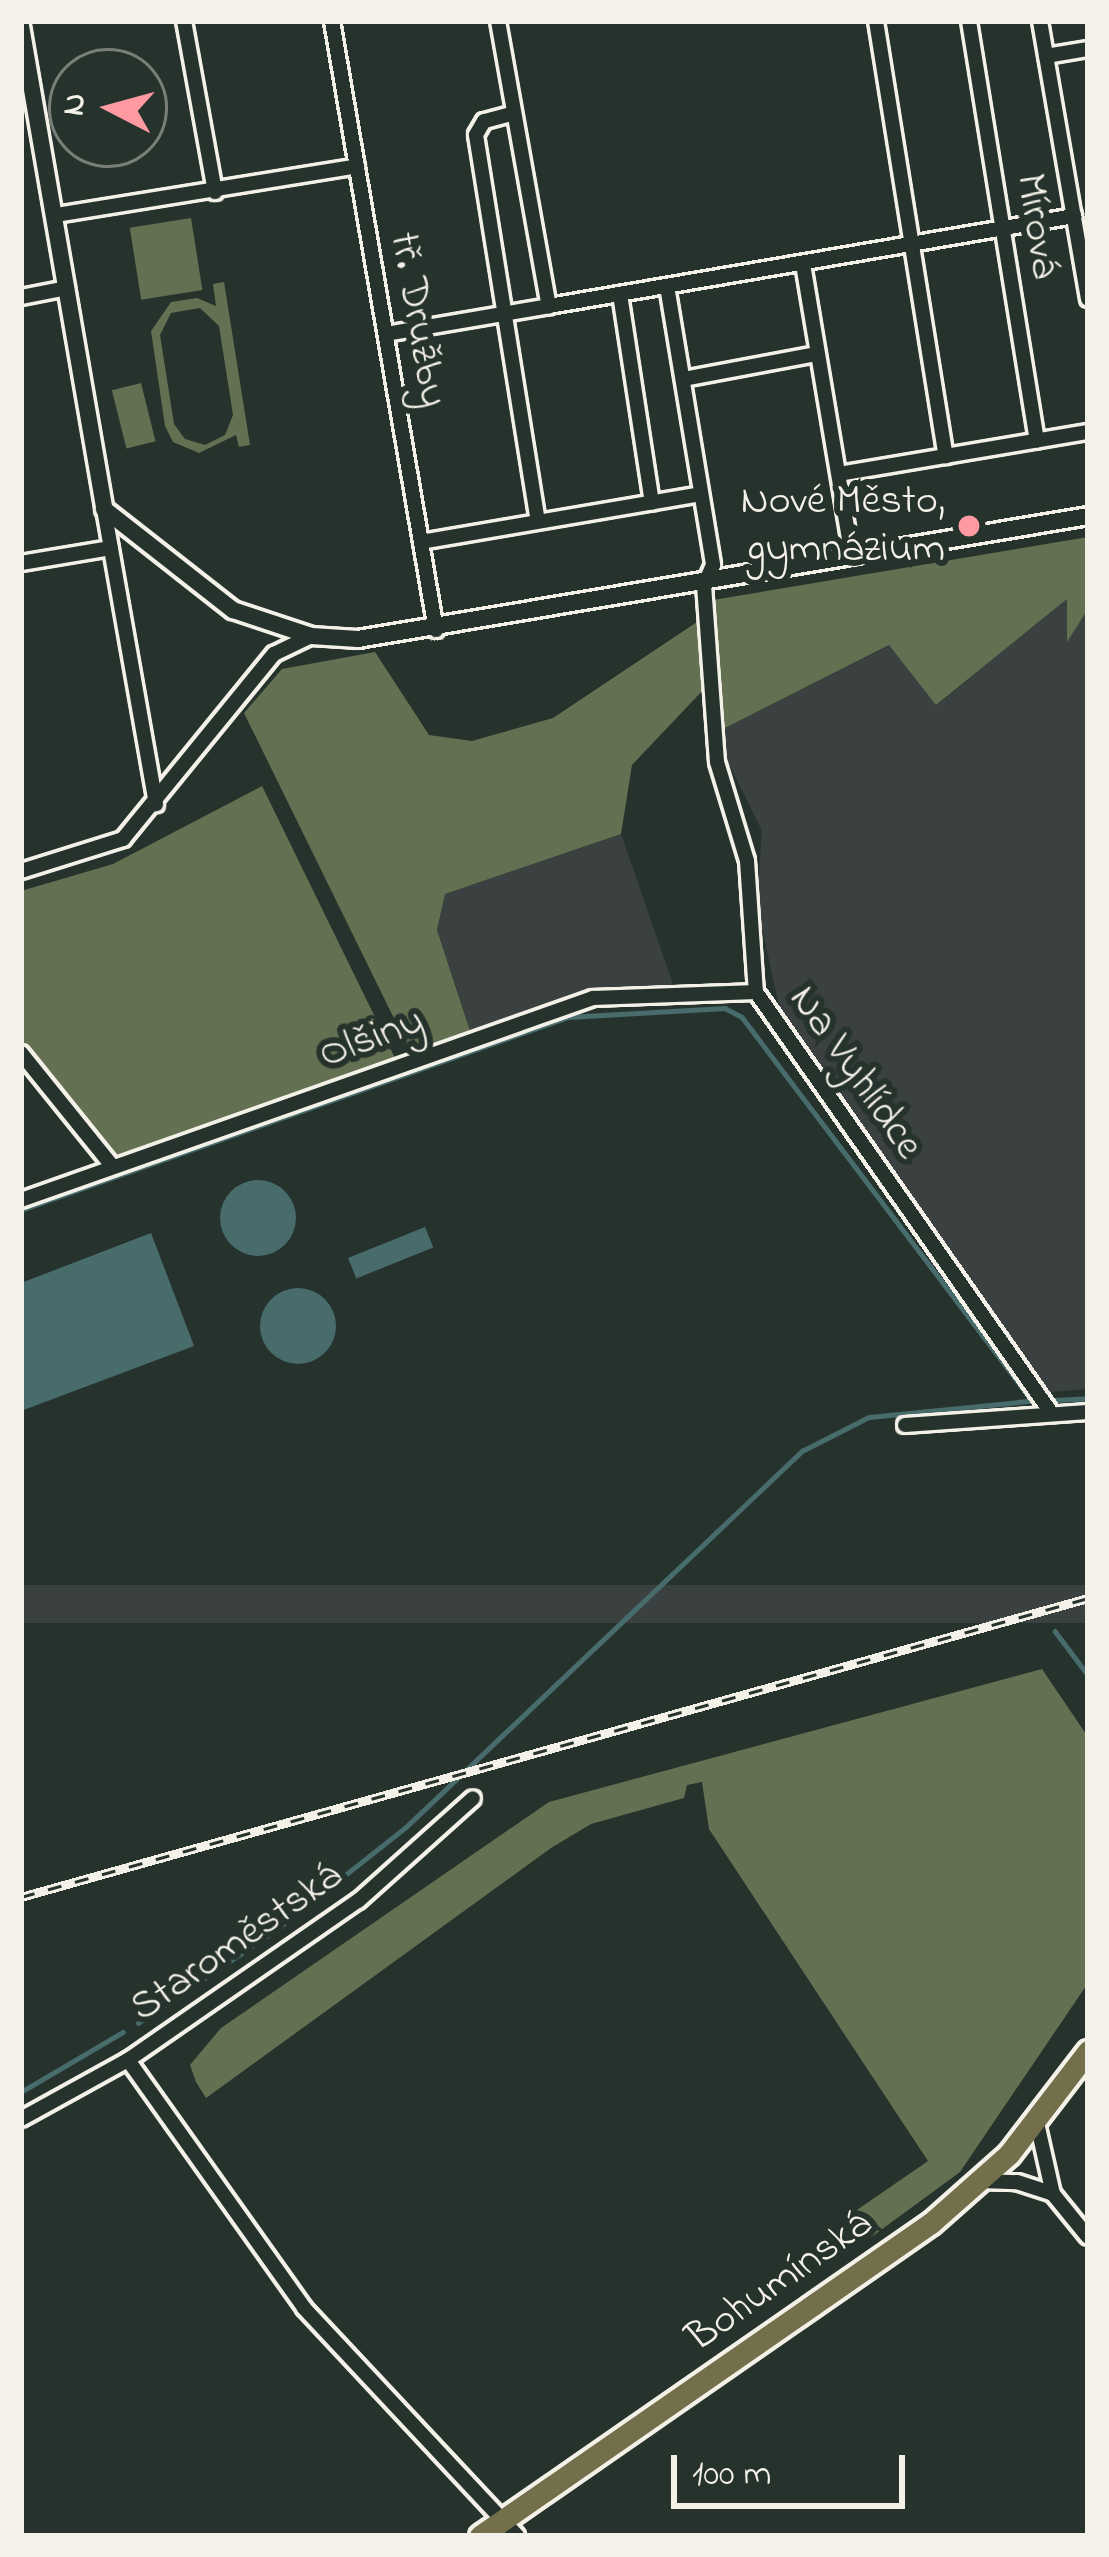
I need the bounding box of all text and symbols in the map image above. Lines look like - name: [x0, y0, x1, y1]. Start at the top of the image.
- north arrow: [48, 48, 168, 168]
- text: N: [50, 91, 100, 118]
- street label: Mírová: [1003, 170, 1069, 282]
- street label: tř. Družby: [377, 228, 457, 412]
- place label: Nové Město, gymnázium: [740, 477, 945, 576]
- marker: Nové Město, gymnázium: [956, 513, 982, 539]
- street label: Na Vyhlídce: [777, 977, 933, 1169]
- street label: Olšiny: [313, 997, 431, 1081]
- street label: Staroměstská: [122, 1852, 352, 2034]
- street label: Bohumínská: [678, 2200, 882, 2364]
- scale bar: [677, 2431, 911, 2505]
- text: 100 m: [692, 2449, 772, 2502]

